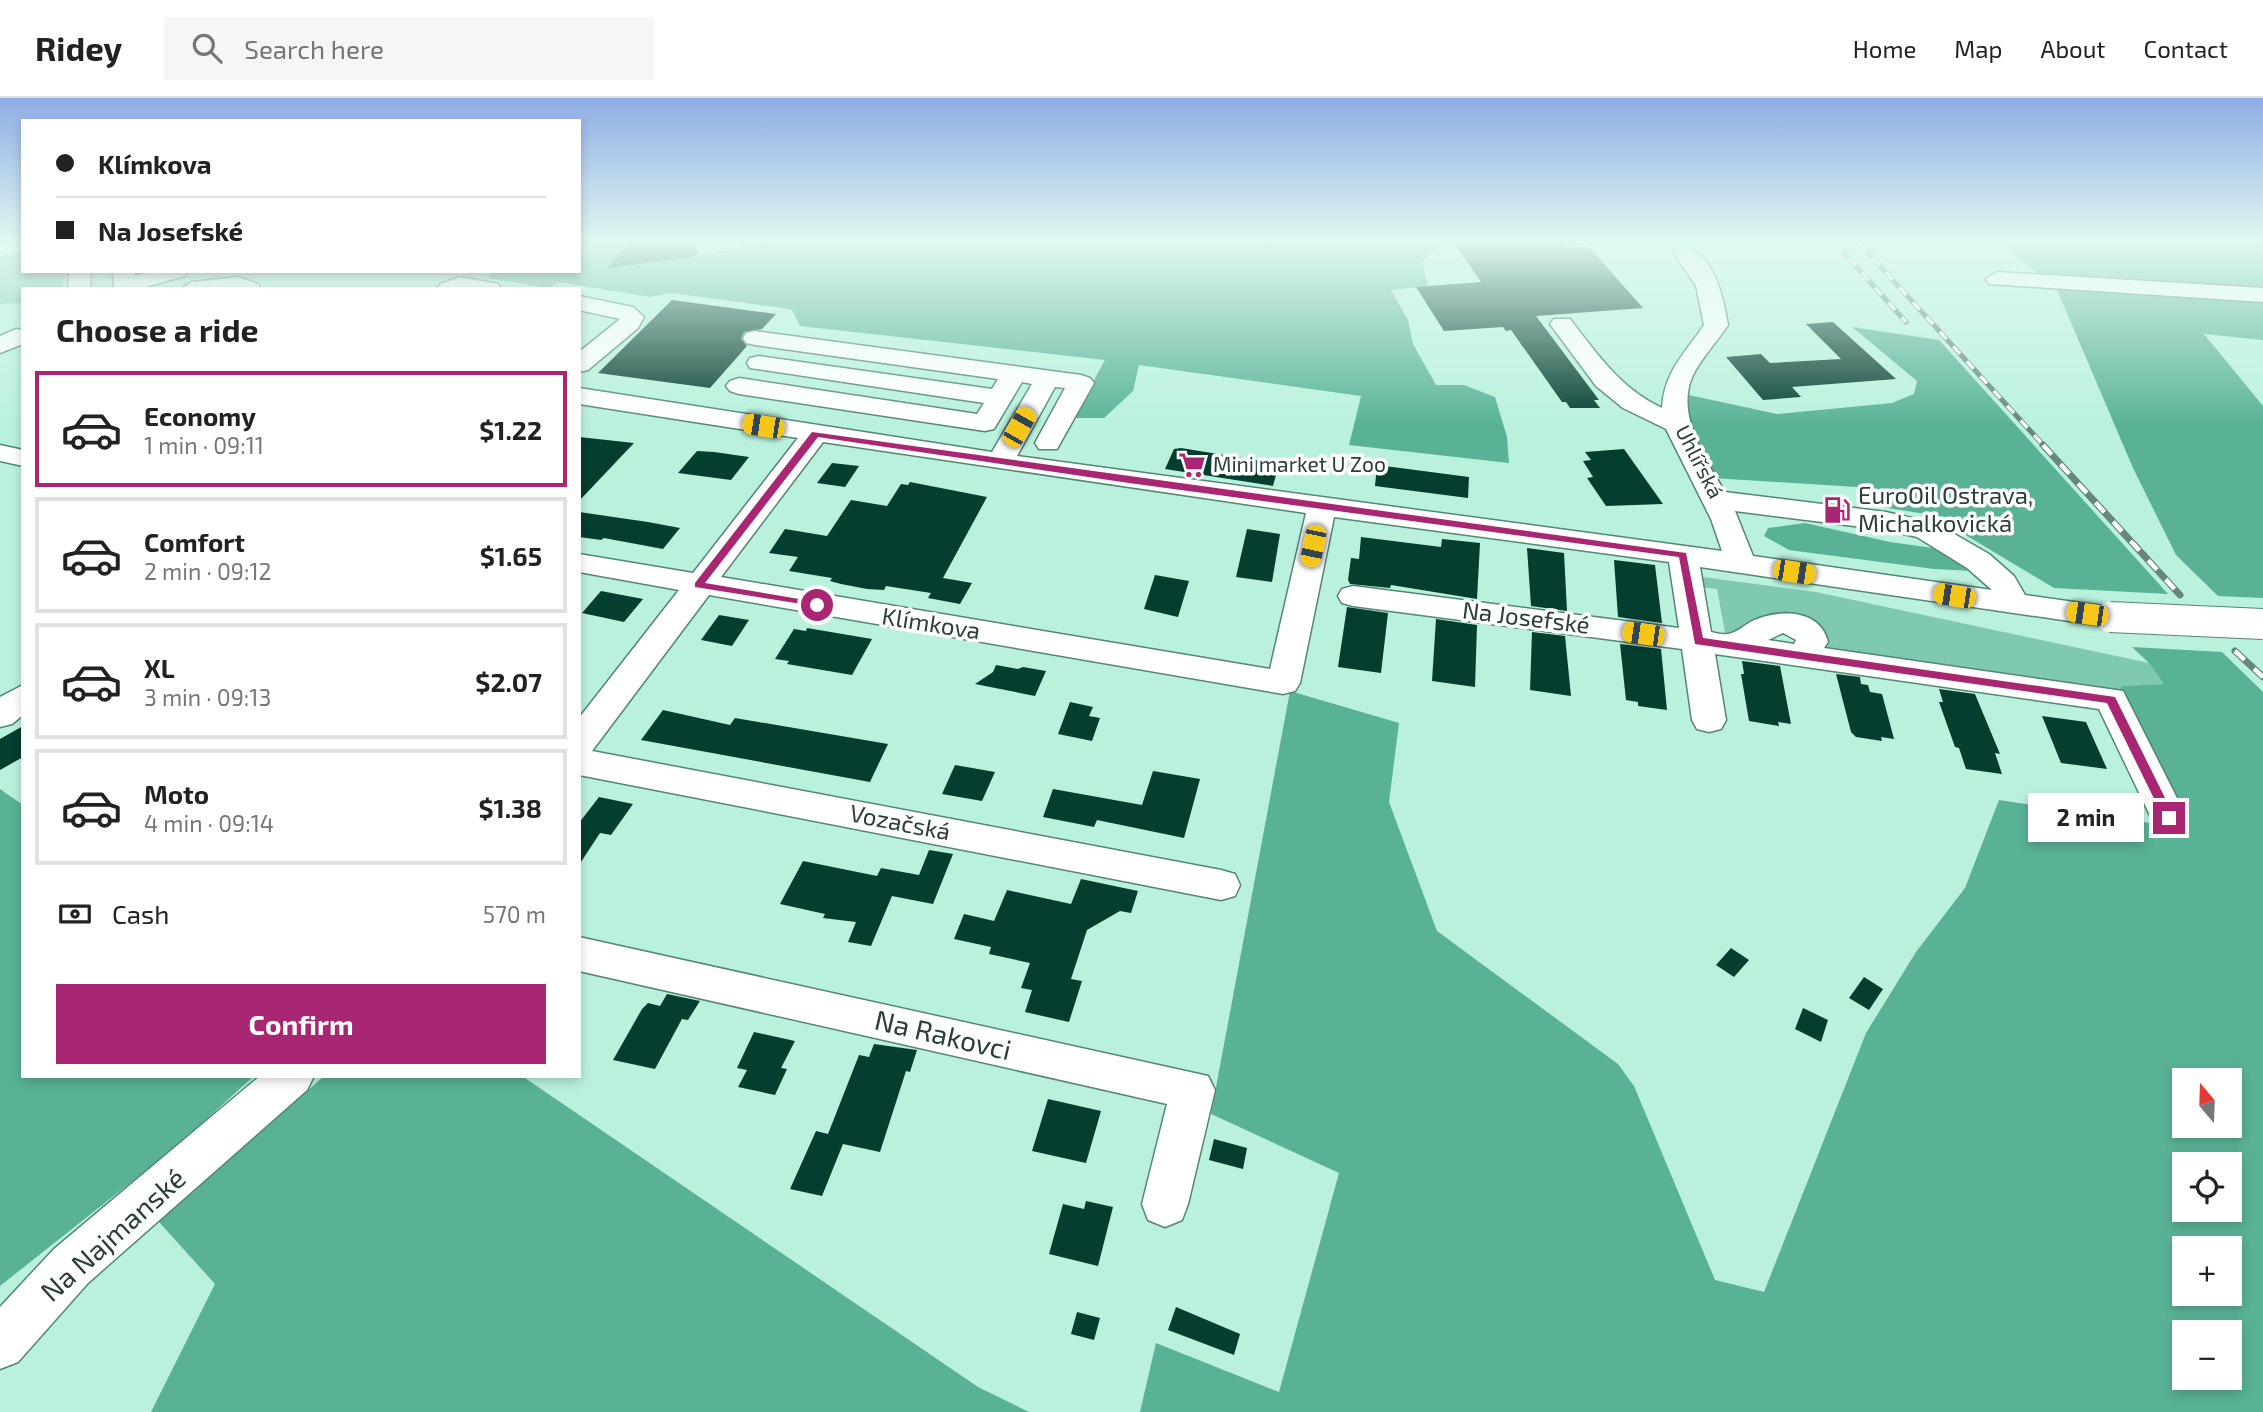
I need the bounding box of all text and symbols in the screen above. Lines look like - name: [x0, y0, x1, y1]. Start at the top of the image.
- search box: [164, 17, 654, 80]
- text: Ridey: [35, 28, 122, 68]
- icon: search: [188, 29, 226, 67]
- text: Search here: [244, 33, 384, 64]
- text: Home: [1853, 34, 1916, 63]
- text: Map: [1954, 34, 2002, 63]
- text: About: [2040, 34, 2106, 63]
- text: Contact: [2144, 34, 2228, 63]
- text: Klímkova: [98, 148, 212, 179]
- text: Na Josefské: [98, 215, 243, 246]
- text: Choose a ride: [56, 310, 259, 348]
- icon: car: [60, 398, 123, 461]
- text: Economy: [144, 400, 256, 431]
- car: [1000, 404, 1039, 450]
- car: [741, 412, 786, 440]
- text: $1.22: [479, 414, 542, 445]
- street label: Uhlířská: [1671, 420, 1729, 502]
- text: 1 min · 09:11: [144, 431, 264, 459]
- supermarket icon: Mini market U Zoo: [1177, 450, 1207, 480]
- place label: Mini market U Zoo: [1213, 451, 1386, 476]
- place label: EuroOil Ostrava, Michalkovická: [1858, 480, 2033, 537]
- fuel station icon: EuroOil Ostrava, Michalkovická: [1822, 495, 1852, 525]
- car: [1299, 523, 1328, 569]
- icon: car: [60, 524, 123, 587]
- text: Comfort: [144, 526, 245, 557]
- text: $1.65: [480, 540, 542, 571]
- text: 2 min · 09:12: [144, 557, 272, 585]
- car: [1772, 558, 1817, 586]
- car: [1932, 582, 1977, 610]
- route start: [801, 589, 833, 621]
- street label: Na Josefské: [1461, 594, 1591, 639]
- street label: Klímkova: [880, 600, 983, 645]
- car: [2065, 601, 2110, 627]
- car: [1621, 621, 1666, 647]
- icon: car: [60, 650, 123, 713]
- text: XL: [144, 652, 175, 683]
- text: $2.07: [475, 666, 542, 697]
- text: 3 min · 09:13: [144, 683, 271, 711]
- icon: car: [60, 776, 123, 839]
- text: Moto: [144, 778, 209, 809]
- text: $1.38: [478, 792, 542, 823]
- callout: 2 min: [2029, 794, 2144, 842]
- street label: Vozačská: [847, 798, 953, 845]
- route end: [2153, 802, 2185, 834]
- text: 2 min: [2057, 803, 2115, 831]
- text: 4 min · 09:14: [144, 809, 274, 837]
- icon: cash: [56, 895, 94, 933]
- text: Cash: [112, 898, 169, 929]
- text: 570 m: [483, 900, 546, 928]
- button: Confirm: [56, 984, 546, 1064]
- street label: Na Rakovci: [872, 1002, 1015, 1066]
- north arrow: [2172, 1068, 2242, 1138]
- map controls: [2172, 1068, 2242, 1390]
- button: locate: [2172, 1152, 2242, 1222]
- street label: Na Najmanské: [33, 1160, 192, 1308]
- button: +: [2172, 1236, 2242, 1306]
- button: −: [2172, 1320, 2242, 1390]

